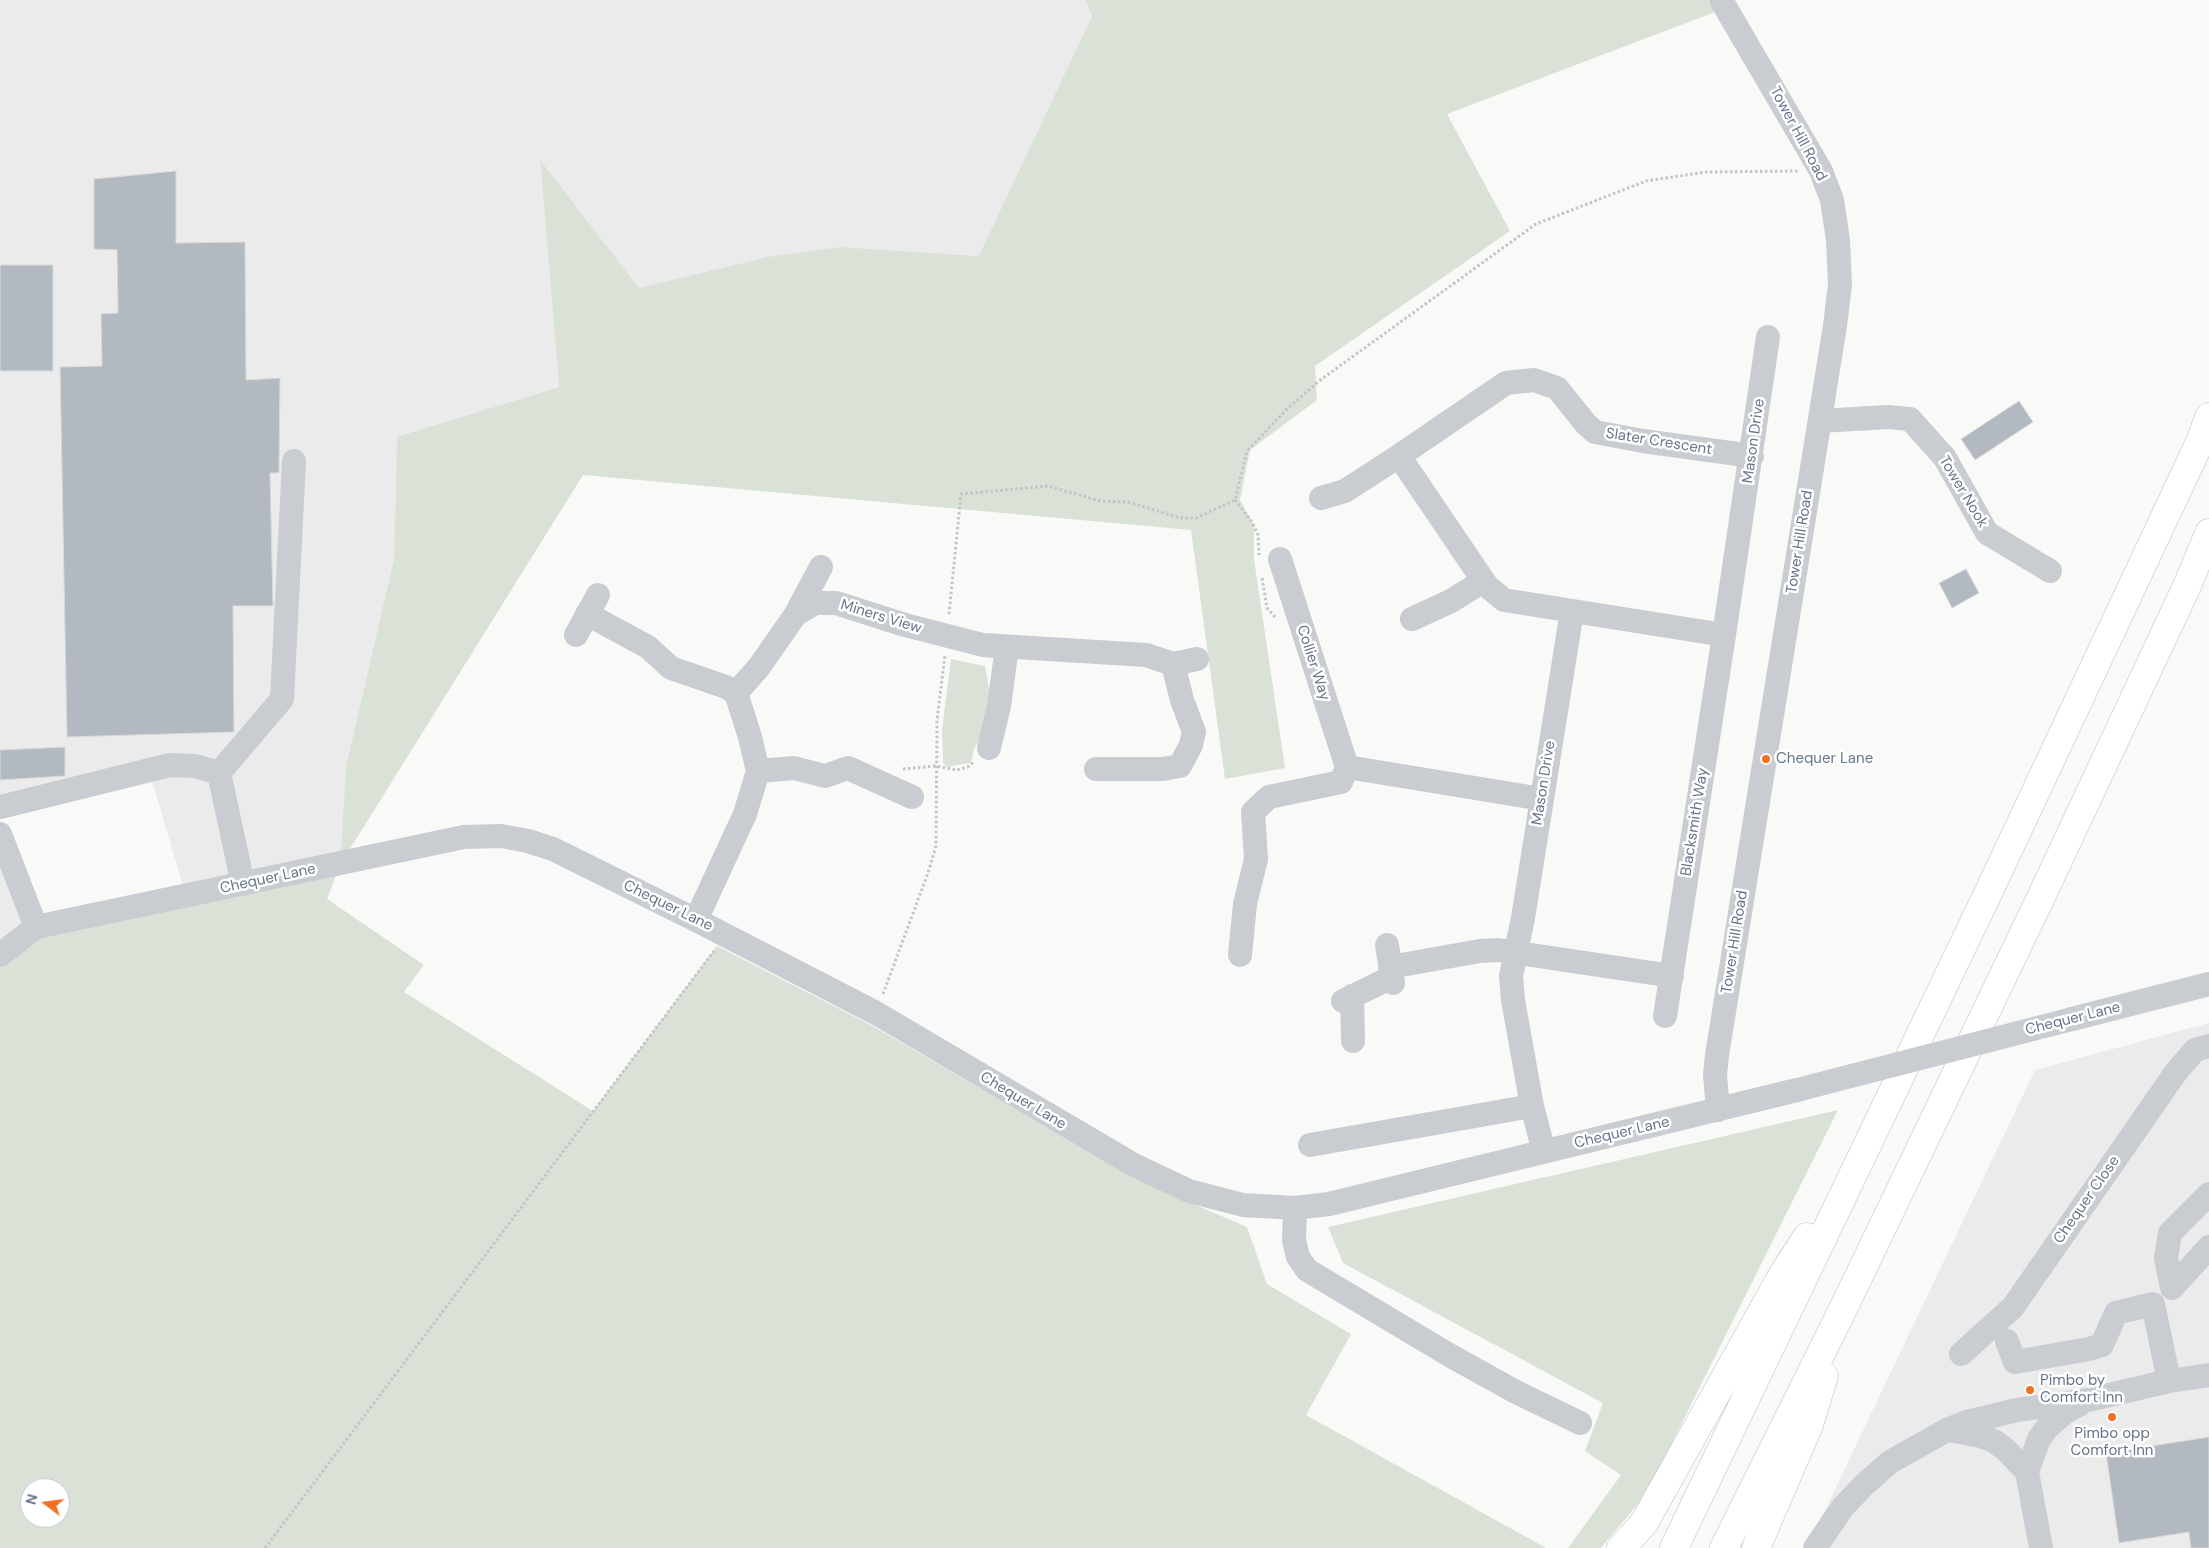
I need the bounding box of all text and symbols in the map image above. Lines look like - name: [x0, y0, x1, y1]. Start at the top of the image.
- street label: Tower Hill Road: [1766, 84, 1830, 184]
- street label: Mason Drive: [1739, 398, 1769, 484]
- street label: Slater Crescent: [1605, 425, 1713, 459]
- street label: Tower Nook: [1935, 453, 1991, 531]
- street label: Tower Hill Road: [1783, 489, 1817, 595]
- street label: Miners View: [838, 596, 924, 638]
- street label: Collier Way: [1292, 623, 1334, 703]
- street label: Mason Drive: [1528, 739, 1560, 827]
- place label: Chequer Lane: [1776, 750, 1873, 768]
- marker: Chequer Lane: [1760, 753, 1772, 765]
- street label: Blacksmith Way: [1678, 767, 1712, 877]
- street label: Chequer Lane: [219, 860, 317, 898]
- street label: Chequer Lane: [620, 877, 716, 935]
- street label: Tower Hill Road: [1718, 889, 1752, 995]
- street label: Chequer Lane: [2024, 999, 2122, 1039]
- street label: Chequer Lane: [977, 1068, 1069, 1134]
- street label: Chequer Lane: [1573, 1113, 1671, 1153]
- street label: Chequer Close: [2050, 1153, 2124, 1247]
- place label: Pimbo by Comfort Inn: [2040, 1372, 2123, 1407]
- marker: Pimbo by Comfort Inn: [2024, 1384, 2036, 1396]
- marker: Pimbo opp Comfort Inn: [2106, 1411, 2118, 1423]
- place label: Pimbo opp Comfort Inn: [2071, 1425, 2153, 1460]
- north arrow: [20, 1478, 70, 1528]
- text: N: [21, 1492, 41, 1507]

